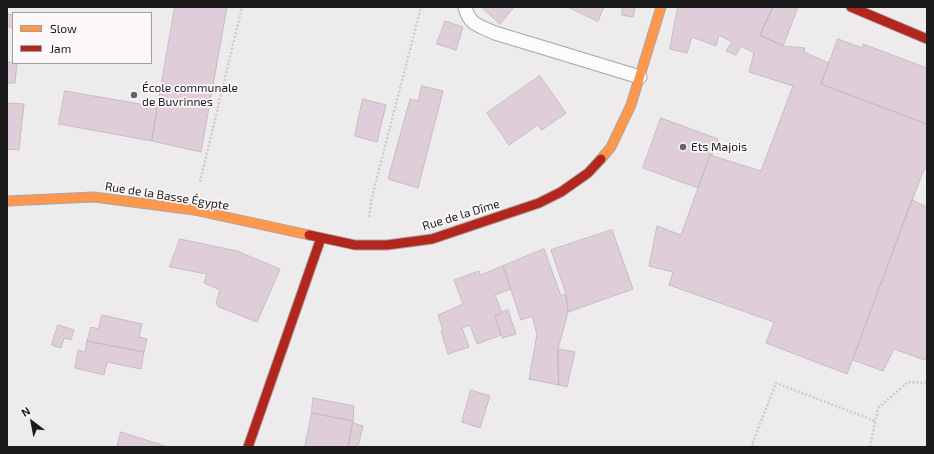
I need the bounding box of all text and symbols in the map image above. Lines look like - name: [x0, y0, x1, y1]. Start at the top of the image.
- legend: [12, 12, 152, 64]
- text: Slow: [50, 21, 77, 35]
- text: Jam: [50, 41, 71, 55]
- place label: École communale de Buvrinnes: [142, 81, 238, 109]
- marker: École communale de Buvrinnes: [129, 90, 139, 100]
- place label: Ets Majois: [691, 140, 747, 154]
- marker: Ets Majois: [678, 142, 688, 152]
- street label: Rue de la Basse Égypte: [104, 179, 230, 213]
- street label: Rue de la Dîme: [421, 196, 501, 234]
- north arrow: [12, 402, 52, 442]
- text: N: [19, 404, 32, 419]

